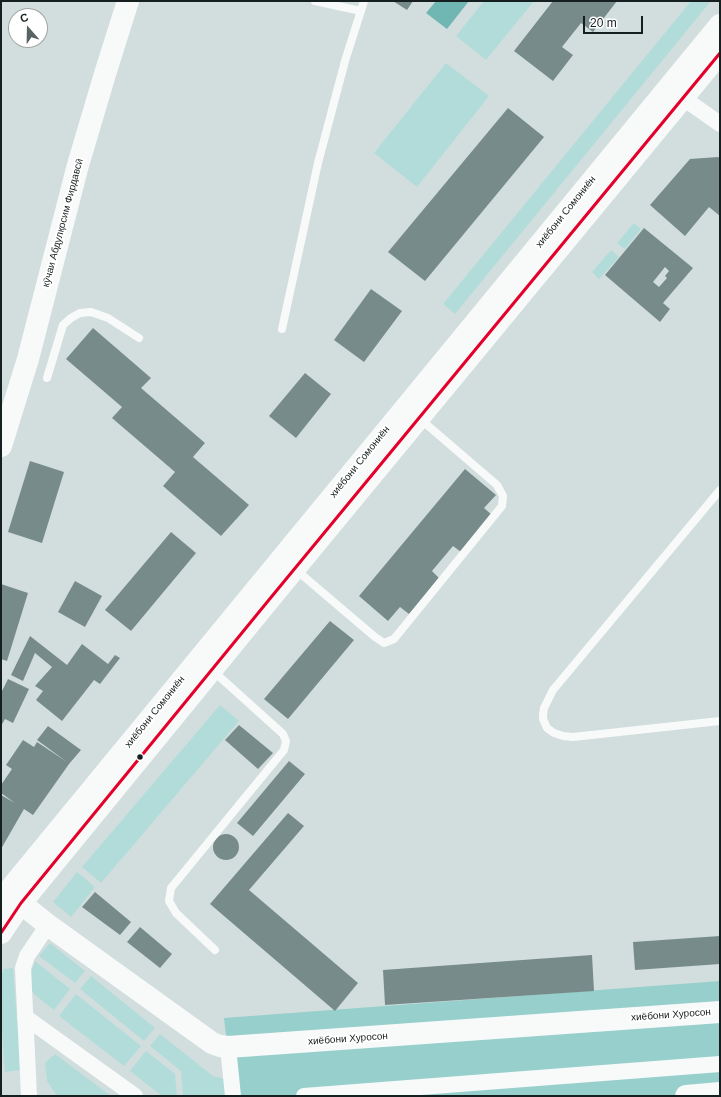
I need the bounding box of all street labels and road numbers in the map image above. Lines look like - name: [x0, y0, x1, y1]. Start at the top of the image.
- street label: кӯчаи Абдулқосим Фирдавсӣ: [40, 157, 86, 289]
- street label: хиёбони Сомониён: [533, 174, 599, 250]
- street label: хиёбони Сомониён: [327, 424, 393, 500]
- street label: хиёбони Сомониён: [122, 674, 188, 750]
- street label: хиёбони Хуросон: [631, 1006, 711, 1024]
- street label: хиёбони Хуросон: [308, 1030, 388, 1048]

